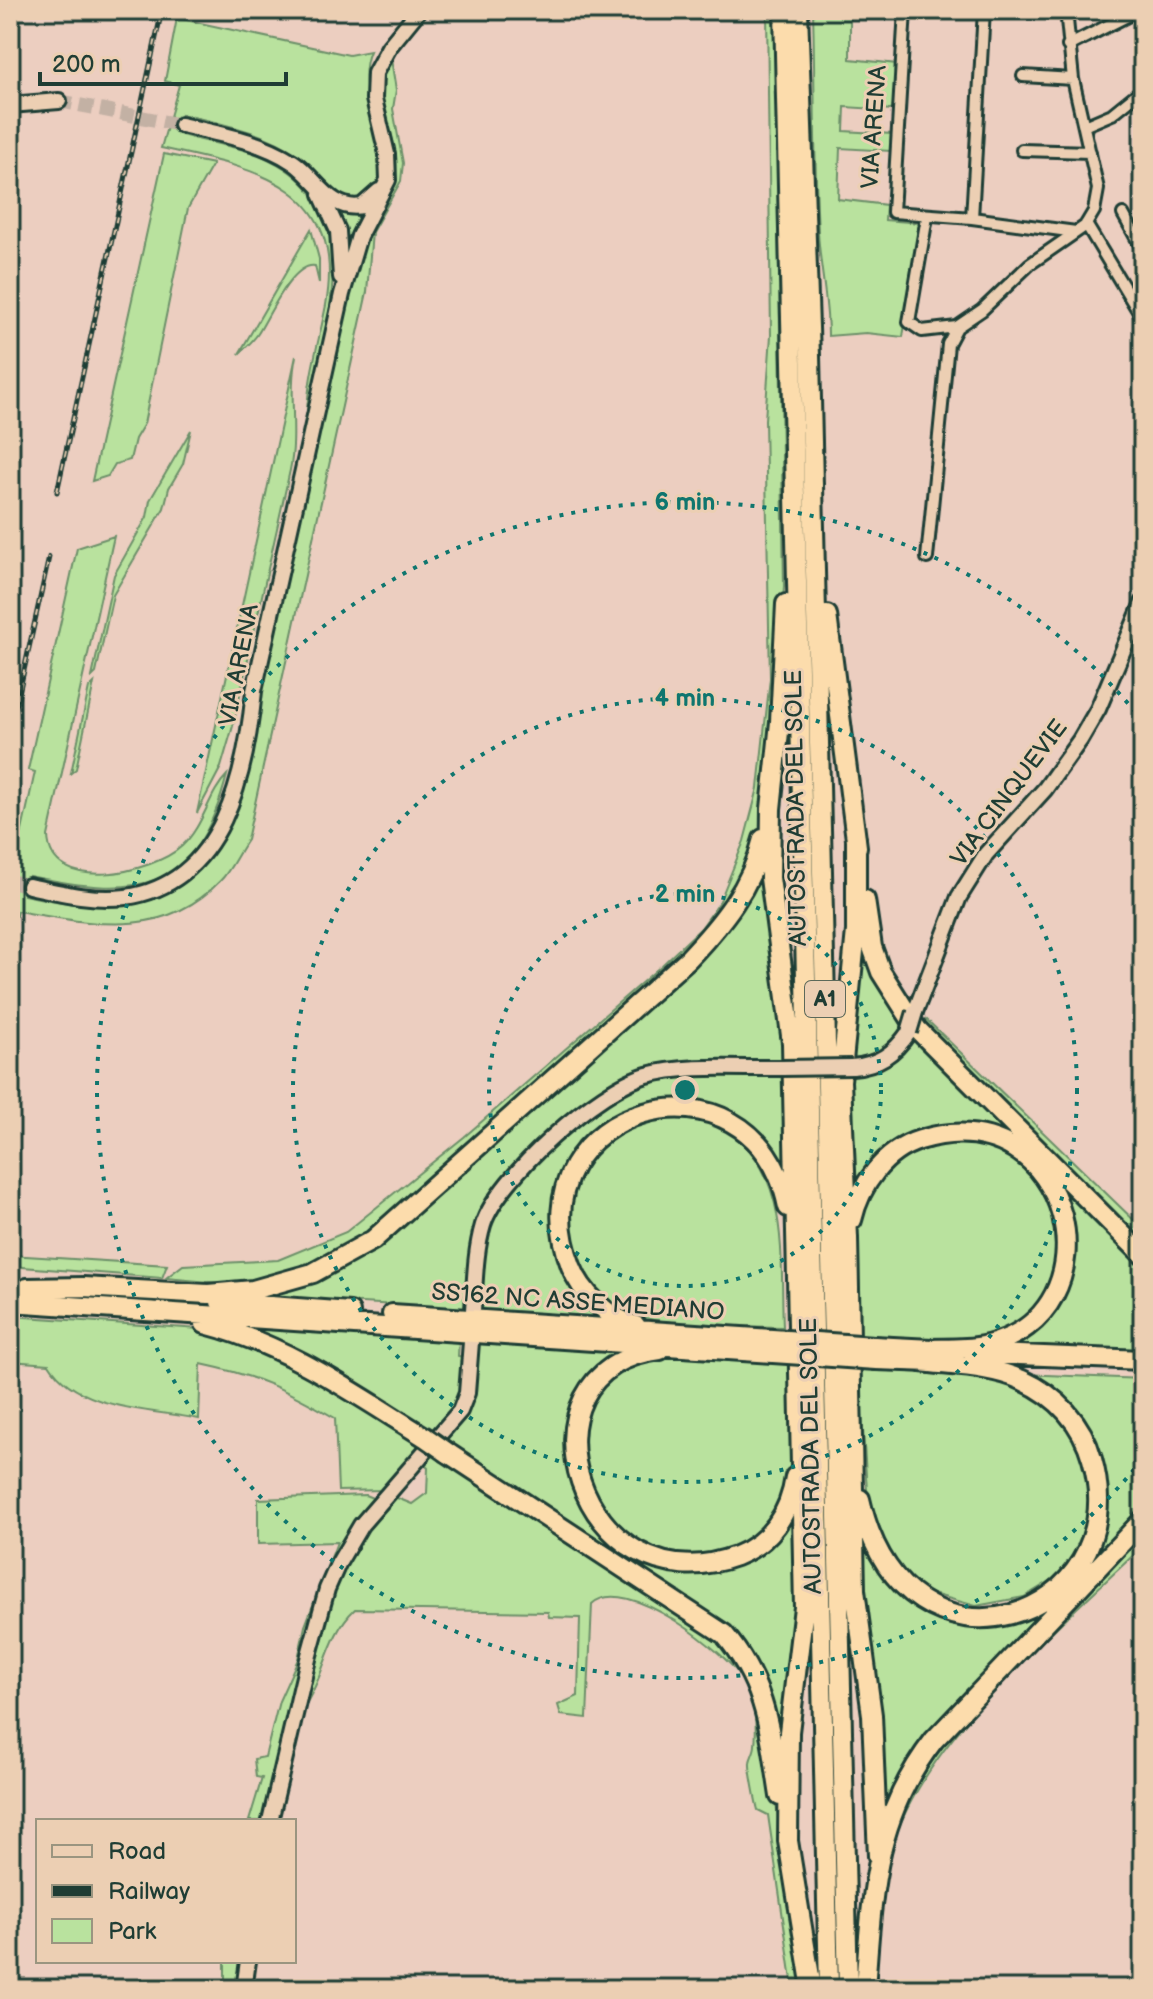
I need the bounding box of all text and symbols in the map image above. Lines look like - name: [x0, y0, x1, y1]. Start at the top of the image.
- scale bar: [40, 36, 286, 86]
- text: 200 m: [52, 50, 121, 79]
- street label: VIA ARENA: [855, 64, 893, 190]
- text: 6 min: [655, 488, 715, 517]
- street label: VIA ARENA: [213, 601, 265, 728]
- street label: AUTOSTRADA DEL SOLE: [779, 670, 813, 946]
- text: 4 min: [655, 684, 715, 713]
- street label: VIA CINQUEVIE: [944, 714, 1074, 872]
- text: 2 min: [655, 880, 715, 909]
- road number: A1: [805, 981, 845, 1017]
- centre of rings: [671, 1076, 699, 1104]
- street label: SS162 NC ASSE MEDIANO: [431, 1277, 725, 1327]
- street label: AUTOSTRADA DEL SOLE: [794, 1318, 828, 1594]
- legend: [36, 1819, 296, 1963]
- text: Road: [108, 1837, 166, 1866]
- text: Railway: [108, 1877, 190, 1906]
- text: Park: [108, 1917, 156, 1946]

